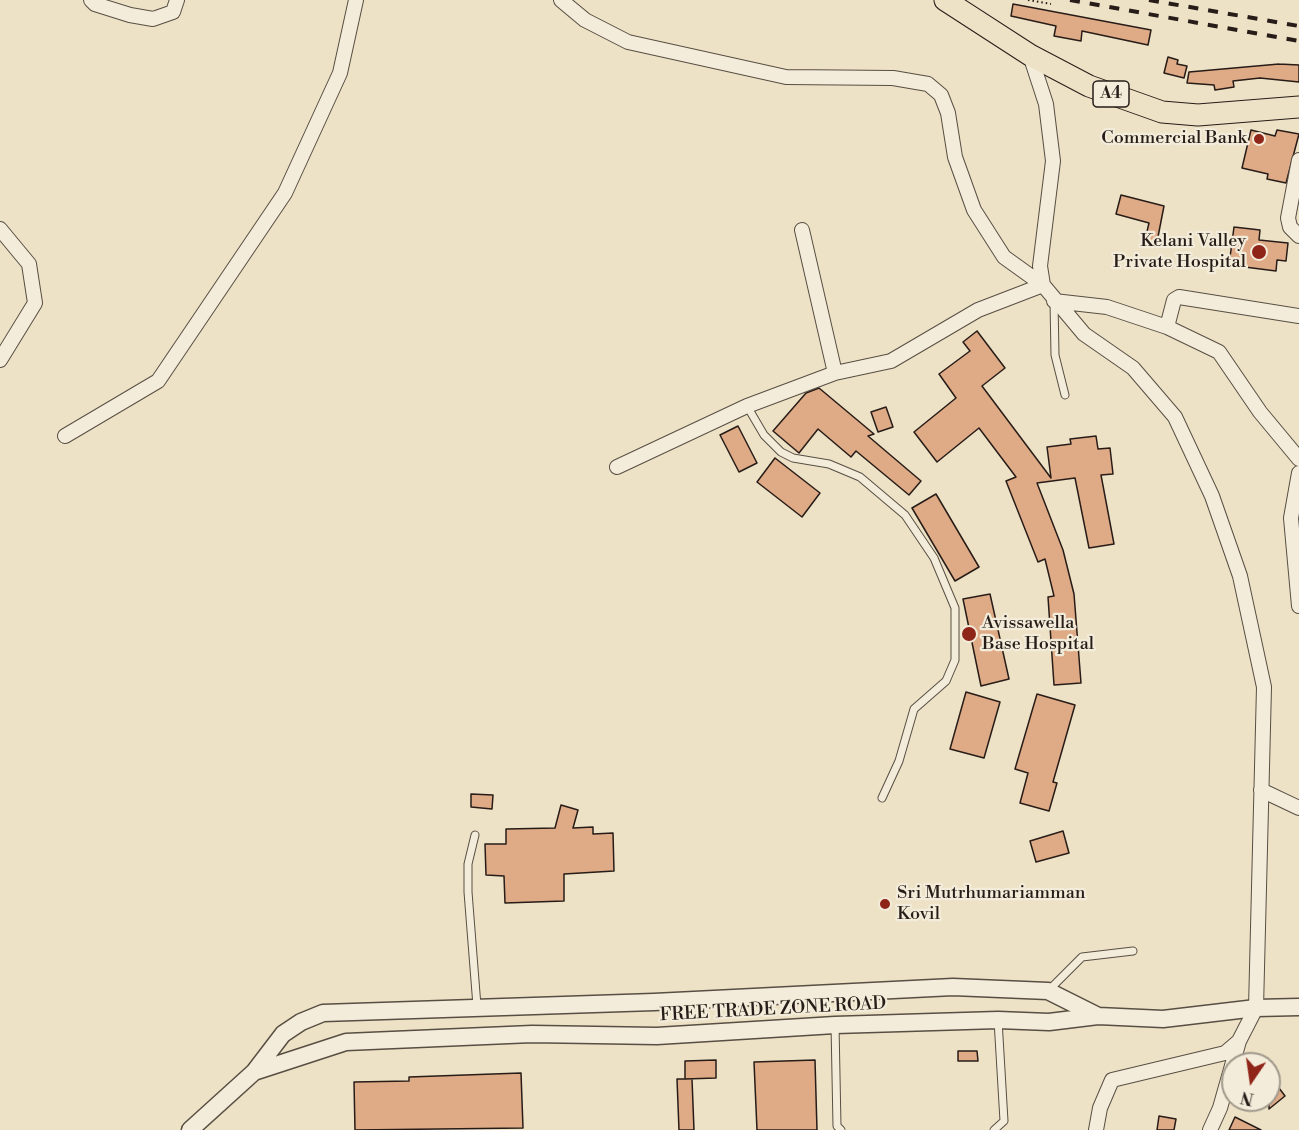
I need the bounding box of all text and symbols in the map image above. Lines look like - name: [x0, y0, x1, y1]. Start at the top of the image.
- road number: A4: [1093, 81, 1129, 107]
- place label: Commercial Bank: [1101, 128, 1247, 150]
- marker: Commercial Bank: [1252, 132, 1266, 146]
- place label: Kelani Valley Private Hospital: [1113, 231, 1246, 274]
- marker: Kelani Valley Private Hospital: [1250, 243, 1268, 261]
- place label: Avissawella Base Hospital: [982, 613, 1094, 656]
- marker: Avissawella Base Hospital: [960, 625, 978, 643]
- place label: Sri Mutrhumariamman Kovil: [897, 883, 1086, 926]
- marker: Sri Mutrhumariamman Kovil: [878, 897, 892, 911]
- street label: FREE TRADE ZONE ROAD: [659, 993, 887, 1027]
- north arrow: [1221, 1052, 1281, 1112]
- text: N: [1239, 1086, 1256, 1109]

